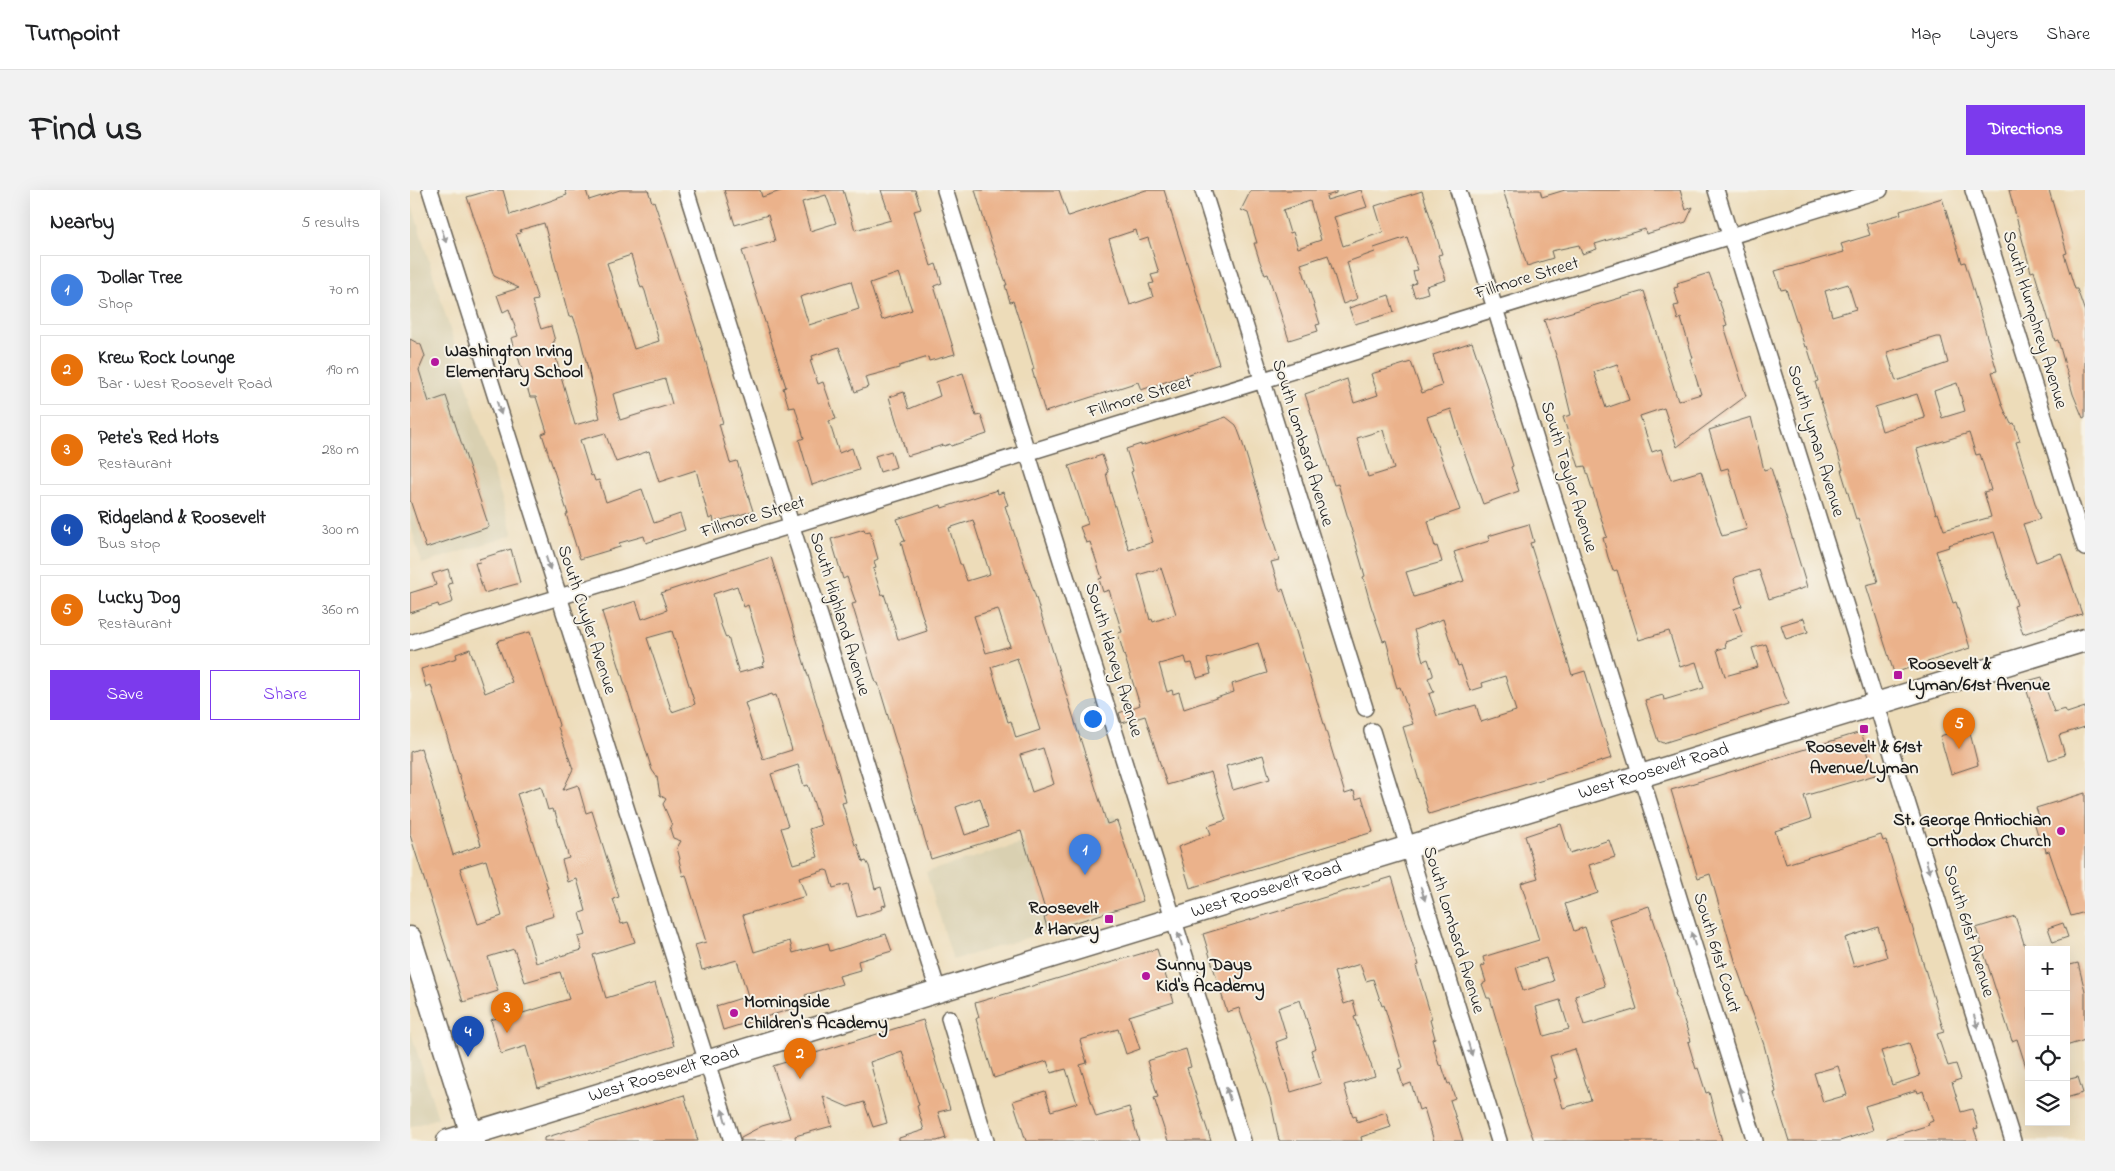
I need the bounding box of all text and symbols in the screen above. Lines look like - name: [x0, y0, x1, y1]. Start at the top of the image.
- text: Turnpoint: [25, 17, 120, 52]
- text: Map: [1911, 22, 1941, 48]
- text: Layers: [1969, 22, 2019, 48]
- text: Share: [2047, 22, 2090, 48]
- text: Find us: [30, 105, 142, 156]
- button: Directions: [1966, 105, 2085, 155]
- text: Nearby: [50, 208, 114, 238]
- text: 5 results: [301, 211, 360, 235]
- street label: South Humphrey Avenue: [1995, 228, 2074, 413]
- one-way arrow: [441, 229, 449, 244]
- street label: Fillmore Street: [1471, 251, 1582, 307]
- text: Dollar Tree: [98, 265, 182, 292]
- text: 1: [64, 278, 70, 302]
- text: 70 m: [329, 278, 359, 302]
- text: Shop: [98, 292, 133, 316]
- place label: Washington Irving Elementary School: [445, 339, 583, 387]
- text: Krew Rock Lounge: [98, 345, 235, 372]
- marker: Washington Irving Elementary School: [429, 356, 441, 368]
- street label: South Lombard Avenue: [1264, 356, 1340, 531]
- text: 2: [63, 358, 71, 382]
- text: 190 m: [326, 358, 359, 382]
- street label: South Lyman Avenue: [1779, 362, 1851, 521]
- street label: Fillmore Street: [1084, 370, 1195, 426]
- text: Bar · West Roosevelt Road: [98, 372, 272, 396]
- street label: South Taylor Avenue: [1533, 398, 1604, 557]
- one-way arrow: [495, 401, 503, 416]
- text: Pete's Red Hots: [98, 425, 219, 452]
- text: 3: [64, 438, 70, 462]
- text: 280 m: [322, 438, 359, 462]
- text: Restaurant: [98, 452, 172, 476]
- street label: Fillmore Street: [697, 490, 808, 546]
- text: Ridgeland & Roosevelt: [98, 505, 266, 532]
- text: 4: [64, 518, 70, 542]
- text: 300 m: [322, 518, 359, 542]
- street label: South Highland Avenue: [801, 529, 877, 700]
- text: Bus stop: [98, 532, 161, 556]
- street label: South Cuyler Avenue: [550, 542, 623, 699]
- one-way arrow: [544, 556, 552, 571]
- street label: South Harvey Avenue: [1077, 580, 1149, 741]
- text: Lucky Dog: [98, 585, 180, 612]
- text: 5: [62, 598, 72, 622]
- text: 360 m: [322, 598, 359, 622]
- text: Restaurant: [98, 612, 172, 636]
- place label: Roosevelt & Lyman/61st Avenue: [1908, 652, 2051, 700]
- marker: Roosevelt & Lyman/61st Avenue: [1892, 669, 1904, 681]
- button: Save: [50, 670, 200, 720]
- button: Share: [210, 670, 360, 720]
- your location: [1080, 706, 1106, 732]
- pin: 5: [1943, 708, 1975, 749]
- marker: Roosevelt & 61st Avenue/Lyman: [1858, 723, 1870, 735]
- place label: Roosevelt & 61st Avenue/Lyman: [1806, 735, 1923, 783]
- street label: West Roosevelt Road: [1575, 737, 1732, 807]
- place label: St. George Antiochian Orthodox Church: [1893, 808, 2051, 855]
- marker: St. George Antiochian Orthodox Church: [2055, 825, 2067, 837]
- pin: 1: [1069, 834, 1101, 875]
- street label: South Lombard Avenue: [1415, 843, 1491, 1018]
- street label: West Roosevelt Road: [1188, 855, 1345, 926]
- one-way arrow: [1925, 860, 1933, 875]
- street label: South 61st Avenue: [1935, 861, 2001, 1001]
- one-way arrow: [1419, 886, 1427, 901]
- street label: South 61st Court: [1685, 890, 1747, 1016]
- place label: Roosevelt & Harvey: [1028, 896, 1100, 944]
- marker: Roosevelt & Harvey: [1103, 913, 1115, 925]
- one-way arrow: [1176, 932, 1183, 947]
- one-way arrow: [1688, 932, 1696, 947]
- map controls: [2025, 946, 2070, 1126]
- button: +: [2025, 946, 2070, 991]
- place label: Sunny Days Kid's Academy: [1156, 953, 1265, 1001]
- marker: Sunny Days Kid's Academy: [1140, 970, 1152, 982]
- place label: Morningside Children's Academy: [744, 990, 888, 1038]
- button: −: [2025, 991, 2070, 1036]
- pin: 3: [491, 992, 523, 1033]
- marker: Morningside Children's Academy: [728, 1007, 740, 1019]
- one-way arrow: [1973, 1015, 1981, 1030]
- pin: 4: [452, 1016, 484, 1057]
- button: locate: [2025, 1036, 2070, 1081]
- pin: 2: [784, 1038, 816, 1079]
- street label: West Roosevelt Road: [586, 1040, 743, 1110]
- one-way arrow: [1467, 1042, 1475, 1057]
- button: layers: [2025, 1081, 2070, 1126]
- one-way arrow: [1224, 1087, 1232, 1102]
- one-way arrow: [1736, 1087, 1744, 1102]
- one-way arrow: [719, 1108, 727, 1123]

